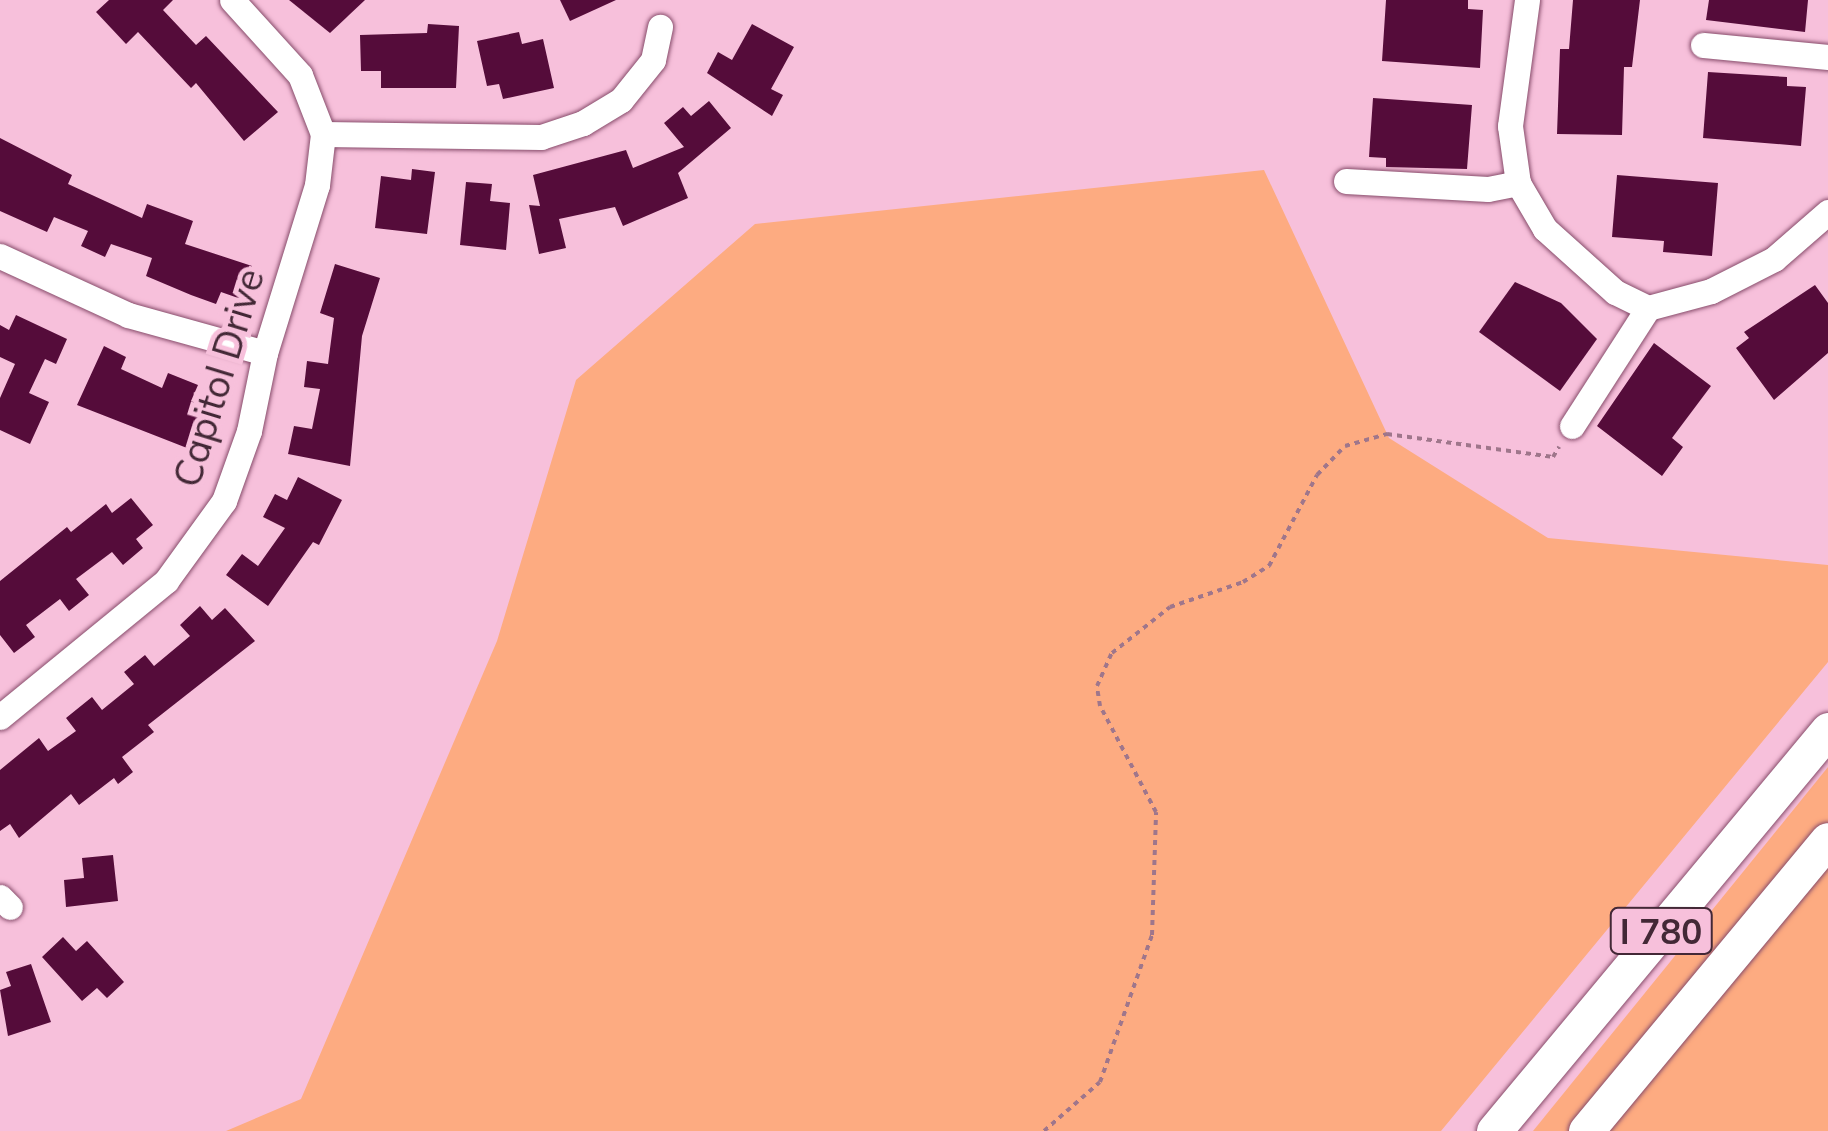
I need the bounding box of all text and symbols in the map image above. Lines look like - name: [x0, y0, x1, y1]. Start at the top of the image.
- street label: Capitol Drive: [164, 263, 274, 493]
- road number: I 780: [1608, 901, 1714, 961]

